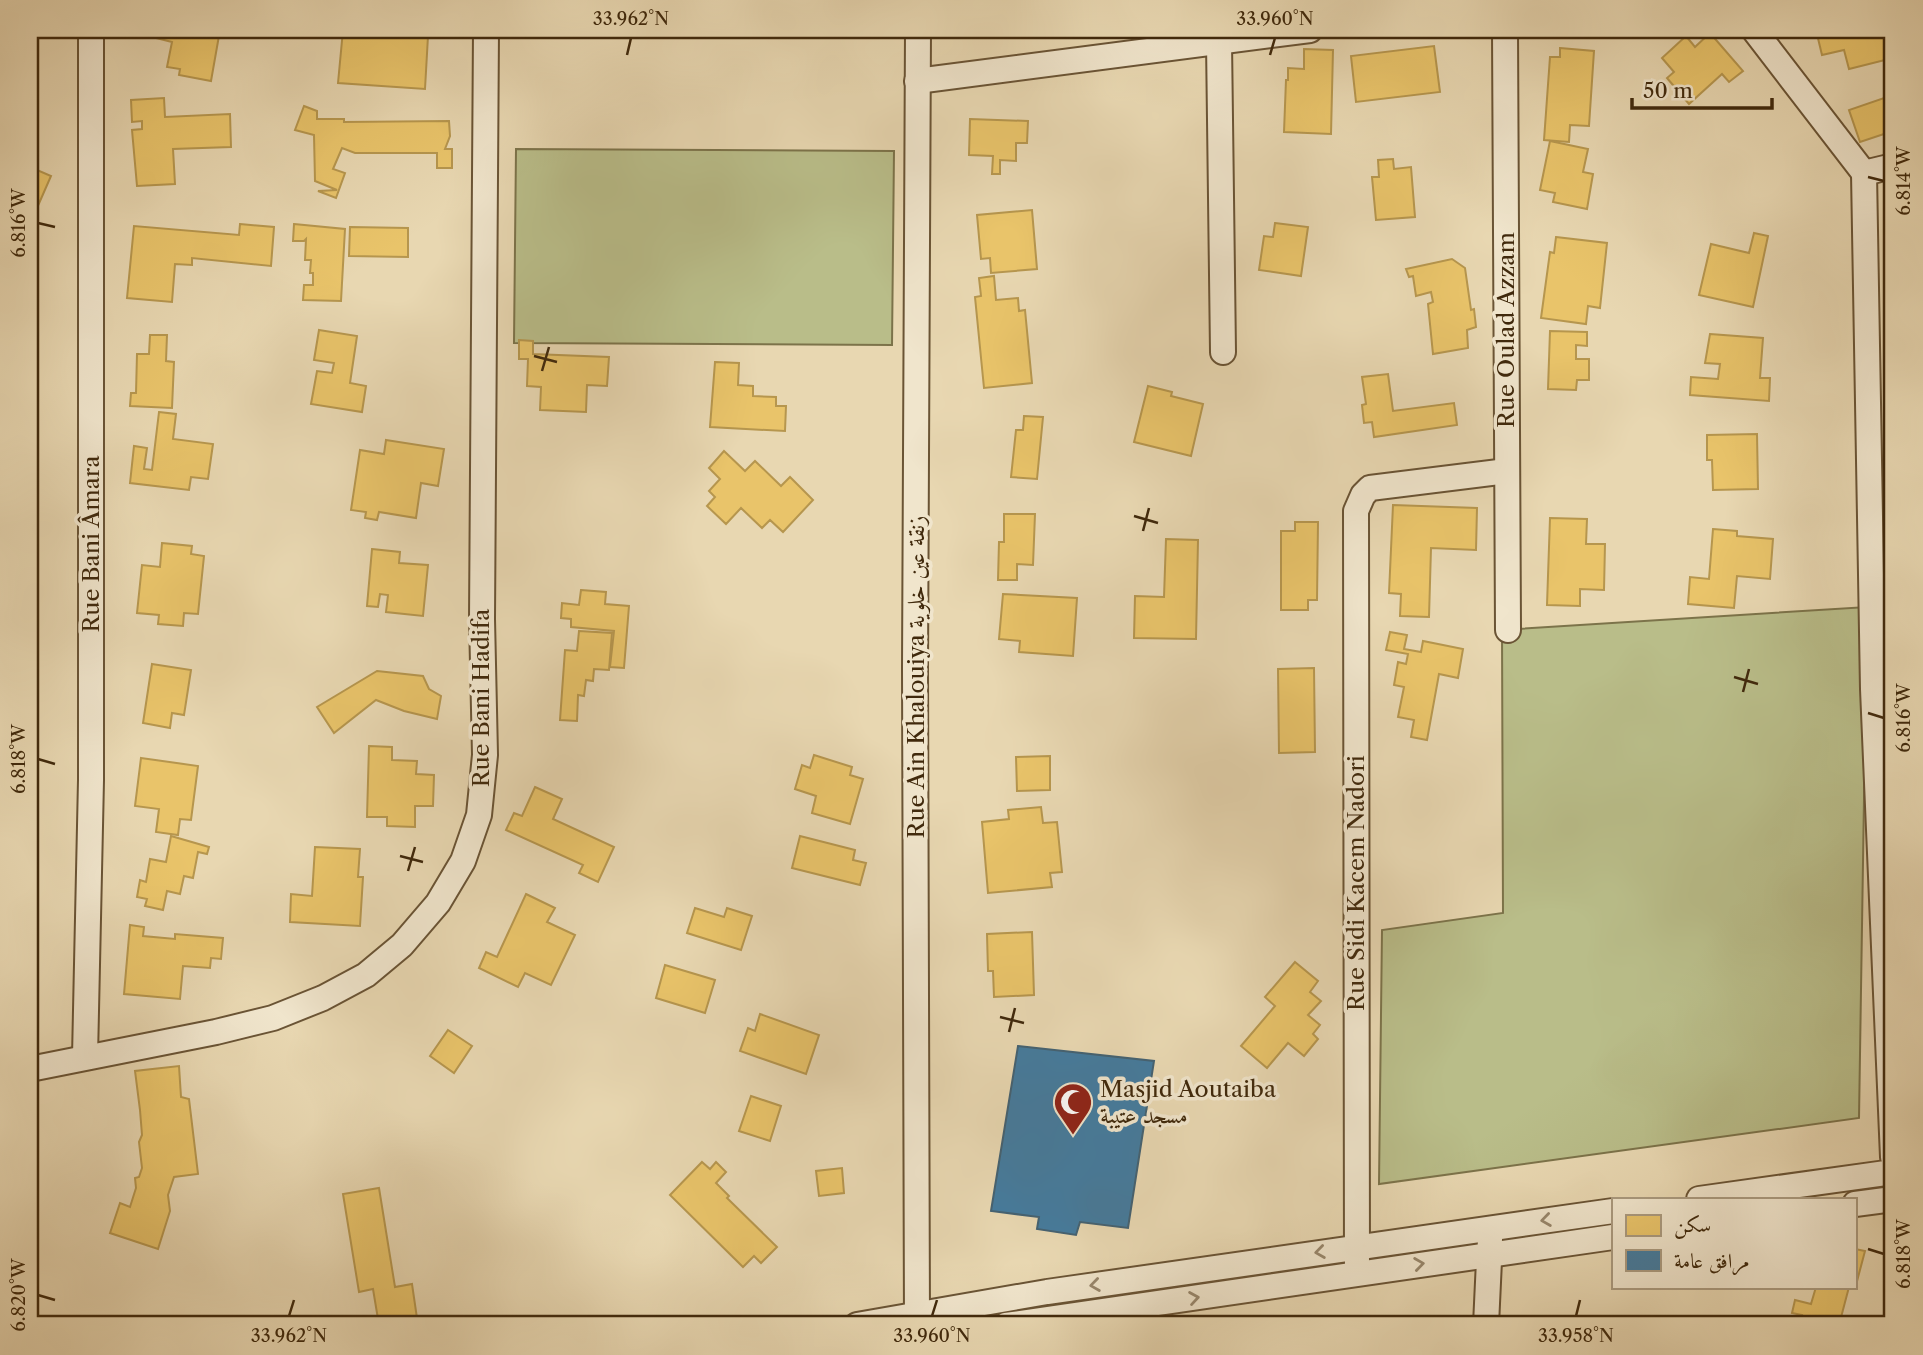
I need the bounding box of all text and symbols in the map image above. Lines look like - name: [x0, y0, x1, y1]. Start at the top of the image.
- text: 33.962°N: [593, 8, 669, 30]
- text: 33.960°N: [1236, 8, 1314, 30]
- scale bar: [1632, 66, 1772, 110]
- text: 50 m: [1643, 78, 1693, 103]
- text: 6.814°W: [1893, 145, 1915, 216]
- text: 6.816°W: [8, 187, 30, 258]
- street label: Rue Oulad Azzam: [1492, 232, 1520, 428]
- street label: Rue Bani Âmara: [77, 455, 105, 633]
- street label: Rue Ain Khalouiya زنقة عين خلوية: [902, 516, 931, 838]
- street label: Rue Bani Hadifa: [467, 608, 495, 787]
- text: 6.816°W: [1893, 682, 1915, 753]
- text: 6.818°W: [8, 723, 30, 794]
- street label: Rue Sidi Kacem Nadori: [1342, 755, 1370, 1011]
- place label: Masjid Aoutaiba مسجد عتيبة: [1100, 1075, 1277, 1129]
- mosque icon: Masjid Aoutaiba مسجد عتيبة: [1052, 1081, 1094, 1136]
- legend: [1612, 1198, 1856, 1288]
- one-way arrow: [1540, 1212, 1552, 1227]
- text: سكن: [1674, 1212, 1711, 1239]
- text: 6.818°W: [1893, 1218, 1915, 1289]
- one-way arrow: [1314, 1244, 1326, 1259]
- text: مرافق عامة: [1674, 1248, 1749, 1276]
- one-way arrow: [1414, 1256, 1425, 1271]
- text: 6.820°W: [8, 1257, 30, 1332]
- one-way arrow: [1089, 1277, 1101, 1292]
- one-way arrow: [1189, 1290, 1200, 1305]
- text: 33.962°N: [251, 1325, 327, 1347]
- text: 33.960°N: [893, 1325, 971, 1347]
- text: 33.958°N: [1538, 1325, 1614, 1347]

